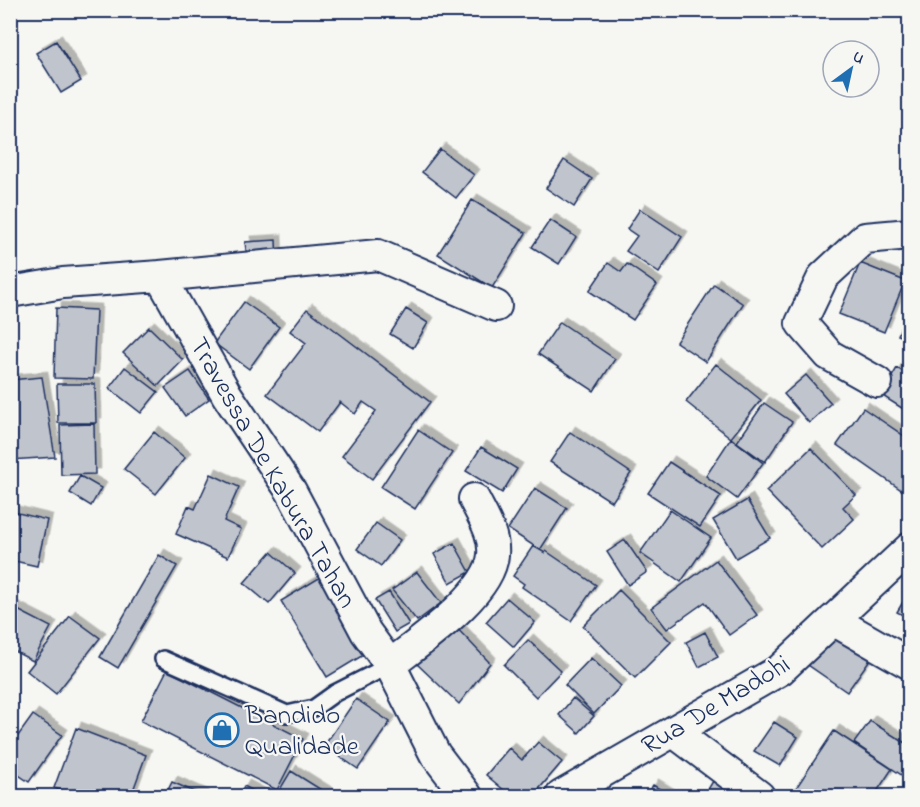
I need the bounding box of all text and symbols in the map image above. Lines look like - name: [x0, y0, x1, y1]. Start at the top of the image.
- north arrow: [821, 39, 881, 99]
- text: U: [847, 45, 869, 71]
- street label: Travessa De Kabura Tahan: [178, 331, 365, 616]
- street label: Rua De Madohi: [635, 646, 798, 766]
- place label: Bandido Qualidade: [244, 697, 360, 767]
- shop icon: Bandido Qualidade: [204, 712, 240, 748]

